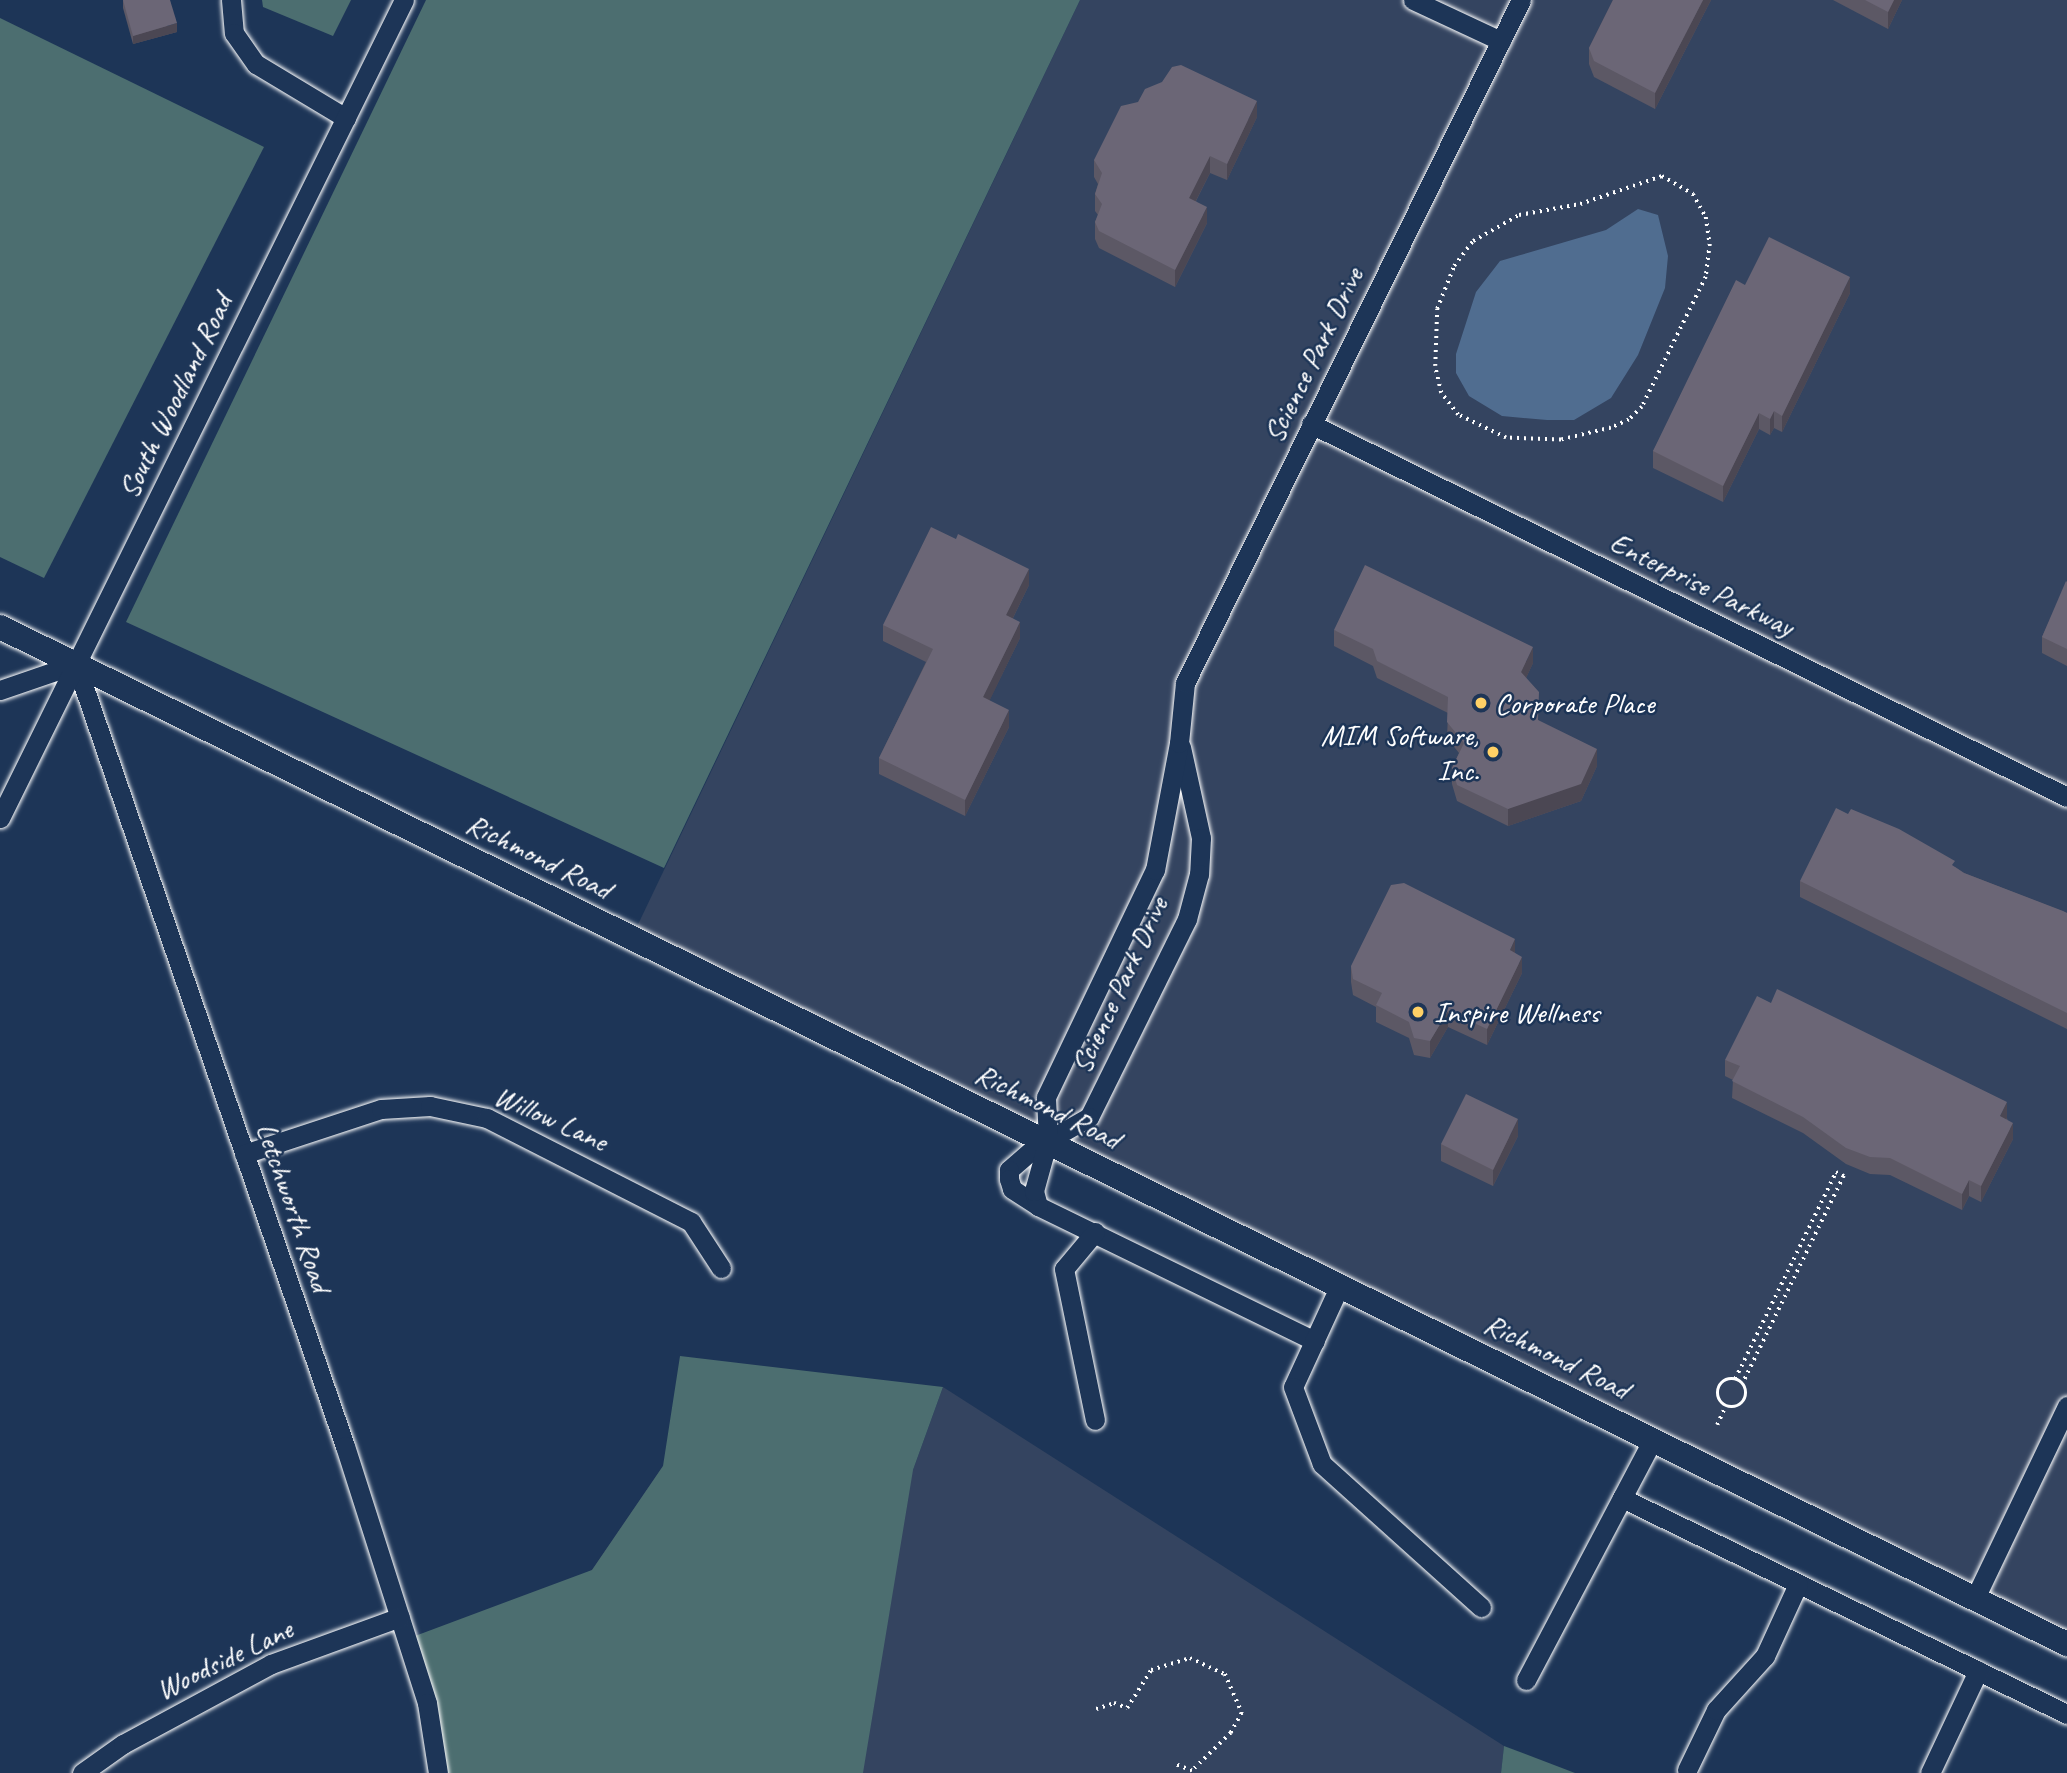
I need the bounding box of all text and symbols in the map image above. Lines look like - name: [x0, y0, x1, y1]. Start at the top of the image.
- street label: Science Park Drive: [1255, 262, 1371, 448]
- street label: South Woodland Road: [110, 289, 240, 503]
- street label: Enterprise Parkway: [1604, 524, 1800, 644]
- place label: Corporate Place: [1495, 685, 1655, 721]
- marker: Corporate Place: [1473, 695, 1489, 711]
- place label: MIM Software, Inc.: [1320, 717, 1479, 788]
- marker: MIM Software, Inc.: [1485, 744, 1501, 760]
- street label: Richmond Road: [461, 806, 617, 906]
- street label: Science Park Drive: [1062, 891, 1176, 1079]
- place label: Inspire Wellness: [1434, 994, 1600, 1030]
- marker: Inspire Wellness: [1408, 1002, 1428, 1022]
- street label: Richmond Road: [970, 1056, 1126, 1156]
- street label: Willow Lane: [489, 1077, 613, 1159]
- street label: Letchworth Road: [249, 1118, 339, 1296]
- street label: Richmond Road: [1479, 1306, 1635, 1406]
- street label: Woodside Lane: [149, 1610, 299, 1708]

